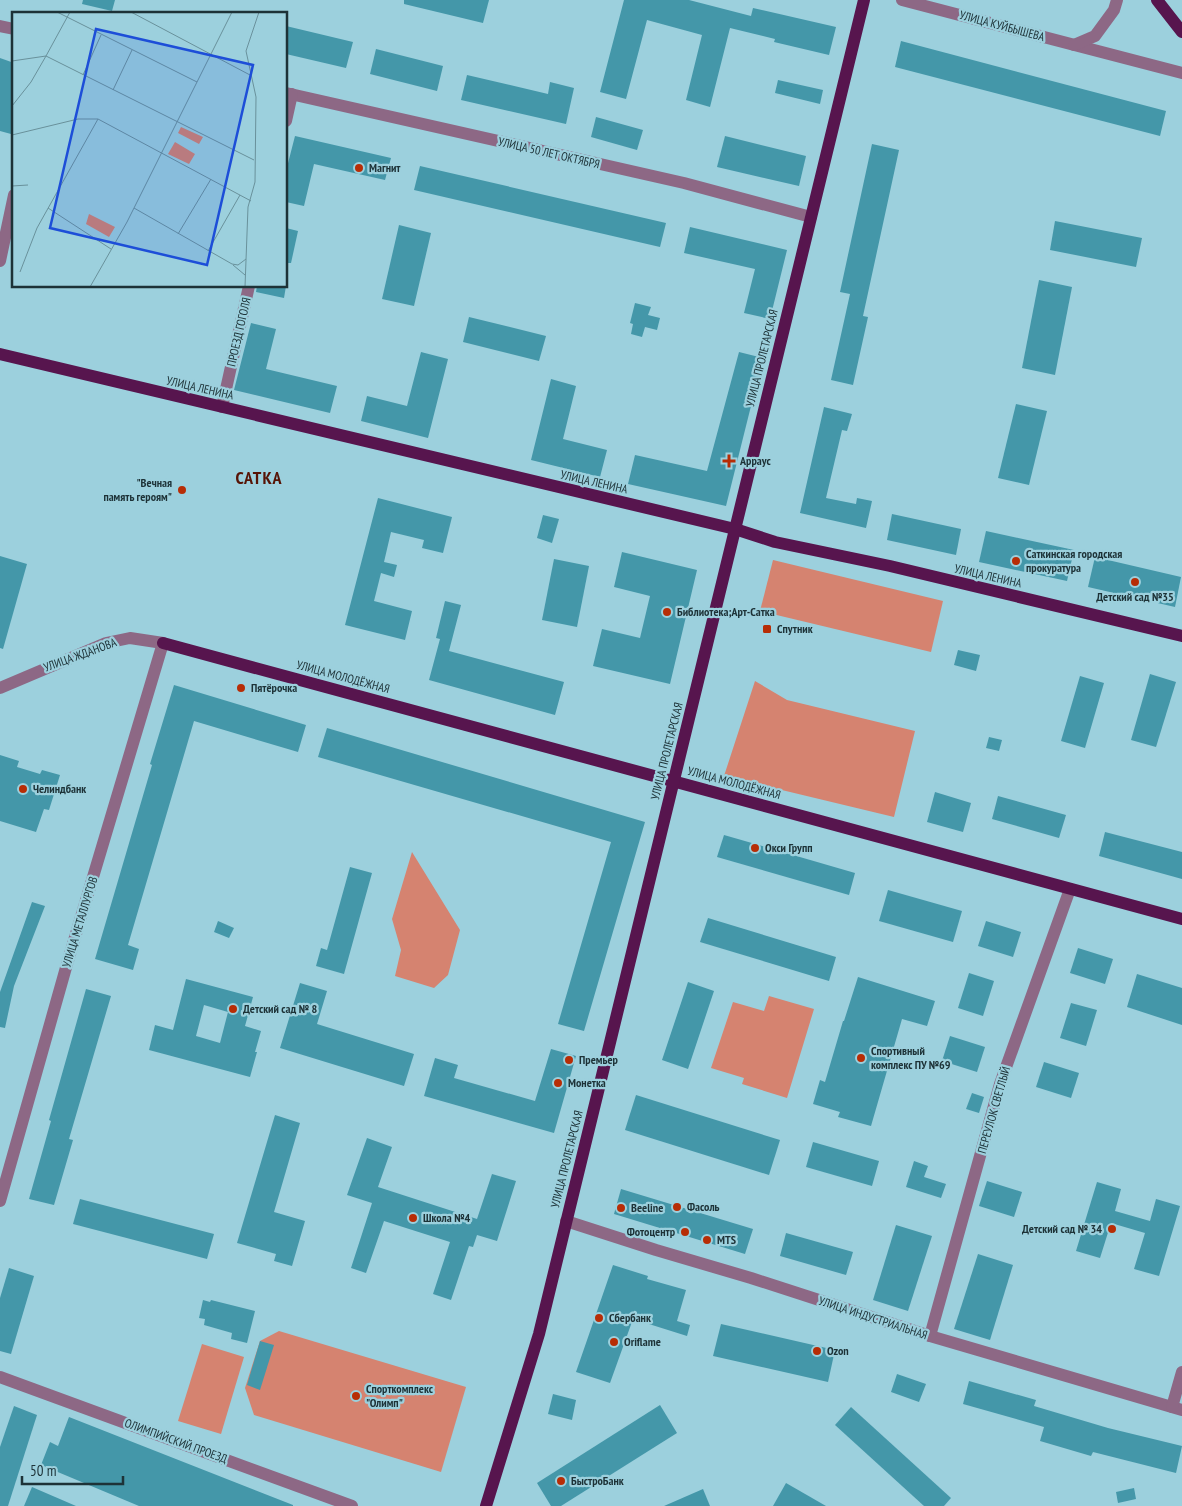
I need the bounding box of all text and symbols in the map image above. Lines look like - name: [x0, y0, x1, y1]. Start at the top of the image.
- street label: УЛИЦА КУЙБЫШЕВА: [958, 7, 1047, 44]
- inset map: [12, 12, 288, 288]
- street label: УЛИЦА 50 ЛЕТ ОКТЯБРЯ: [497, 134, 601, 171]
- place label: Магнит: [369, 160, 401, 175]
- marker: Магнит: [353, 162, 365, 174]
- street label: ПРОЕЗД ГОГОЛЯ: [223, 296, 254, 368]
- street label: УЛИЦА ПРОЛЕТАРСКАЯ: [742, 308, 781, 408]
- street label: УЛИЦА ЛЕНИНА: [165, 372, 235, 403]
- place label: Арраус: [739, 453, 771, 468]
- marker: Арраус: [722, 454, 736, 468]
- district label: САТКА: [236, 466, 283, 489]
- street label: УЛИЦА ЛЕНИНА: [559, 466, 629, 497]
- place label: "Вечная память героям": [103, 475, 172, 504]
- marker: "Вечная память героям": [176, 484, 188, 496]
- place label: Саткинская городская прокуратура: [1026, 546, 1122, 575]
- marker: Саткинская городская прокуратура: [1010, 555, 1022, 567]
- street label: УЛИЦА ЛЕНИНА: [953, 560, 1023, 591]
- marker: Детский сад №35: [1129, 576, 1141, 588]
- place label: Детский сад №35: [1096, 589, 1174, 604]
- place label: Библиотека;Арт-Сатка: [677, 604, 775, 619]
- marker: Библиотека;Арт-Сатка: [661, 606, 673, 618]
- place label: Спутник: [777, 621, 813, 636]
- marker: Спутник: [761, 623, 773, 635]
- street label: УЛИЦА ЖДАНОВА: [41, 634, 119, 675]
- street label: УЛИЦА МОЛОДЁЖНАЯ: [295, 657, 391, 696]
- place label: Пятёрочка: [251, 680, 297, 695]
- marker: Пятёрочка: [235, 682, 247, 694]
- street label: УЛИЦА ПРОЛЕТАРСКАЯ: [647, 701, 686, 801]
- street label: УЛИЦА МОЛОДЁЖНАЯ: [686, 763, 782, 802]
- place label: Челиндбанк: [33, 781, 86, 796]
- marker: Челиндбанк: [17, 783, 29, 795]
- place label: Окси Групп: [765, 840, 812, 855]
- marker: Окси Групп: [749, 842, 761, 854]
- street label: УЛИЦА МЕТАЛЛУРГОВ: [59, 874, 101, 969]
- place label: Детский сад № 8: [243, 1001, 317, 1016]
- marker: Детский сад № 8: [227, 1003, 239, 1015]
- place label: Спортивный комплекс ПУ №69: [871, 1043, 951, 1072]
- place label: Премьер: [579, 1052, 619, 1067]
- marker: Спортивный комплекс ПУ №69: [855, 1052, 867, 1064]
- marker: Премьер: [563, 1054, 575, 1066]
- street label: ПЕРЕУЛОК СВЕТЛЫЙ: [974, 1065, 1013, 1155]
- place label: Монетка: [568, 1075, 606, 1090]
- marker: Монетка: [552, 1077, 564, 1089]
- street label: УЛИЦА ПРОЛЕТАРСКАЯ: [547, 1109, 586, 1209]
- place label: Фасоль: [687, 1199, 720, 1214]
- place label: Beeline: [631, 1200, 663, 1215]
- marker: Фасоль: [671, 1201, 683, 1213]
- marker: Beeline: [615, 1202, 627, 1214]
- place label: Школа №4: [423, 1210, 470, 1225]
- marker: Школа №4: [407, 1212, 419, 1224]
- place label: Детский сад № 34: [1022, 1221, 1102, 1236]
- marker: Детский сад № 34: [1106, 1223, 1118, 1235]
- place label: Фотоцентр: [627, 1224, 676, 1239]
- marker: Фотоцентр: [679, 1226, 691, 1238]
- place label: MTS: [717, 1232, 736, 1247]
- marker: MTS: [701, 1234, 713, 1246]
- street label: УЛИЦА ИНДУСТРИАЛЬНАЯ: [817, 1293, 930, 1342]
- place label: Сбербанк: [609, 1310, 651, 1325]
- marker: Сбербанк: [593, 1312, 605, 1324]
- place label: Oriflame: [624, 1334, 661, 1349]
- marker: Oriflame: [608, 1336, 620, 1348]
- place label: Ozon: [827, 1343, 849, 1358]
- marker: Ozon: [811, 1345, 823, 1357]
- place label: Спорткомплекс "Олимп": [366, 1381, 434, 1410]
- marker: Спорткомплекс "Олимп": [350, 1390, 362, 1402]
- street label: ОЛИМПИЙСКИЙ ПРОЕЗД: [123, 1415, 230, 1466]
- scale bar: [22, 1454, 124, 1486]
- text: 50 m: [30, 1461, 56, 1480]
- place label: БыстроБанк: [571, 1473, 624, 1488]
- marker: БыстроБанк: [555, 1475, 567, 1487]

